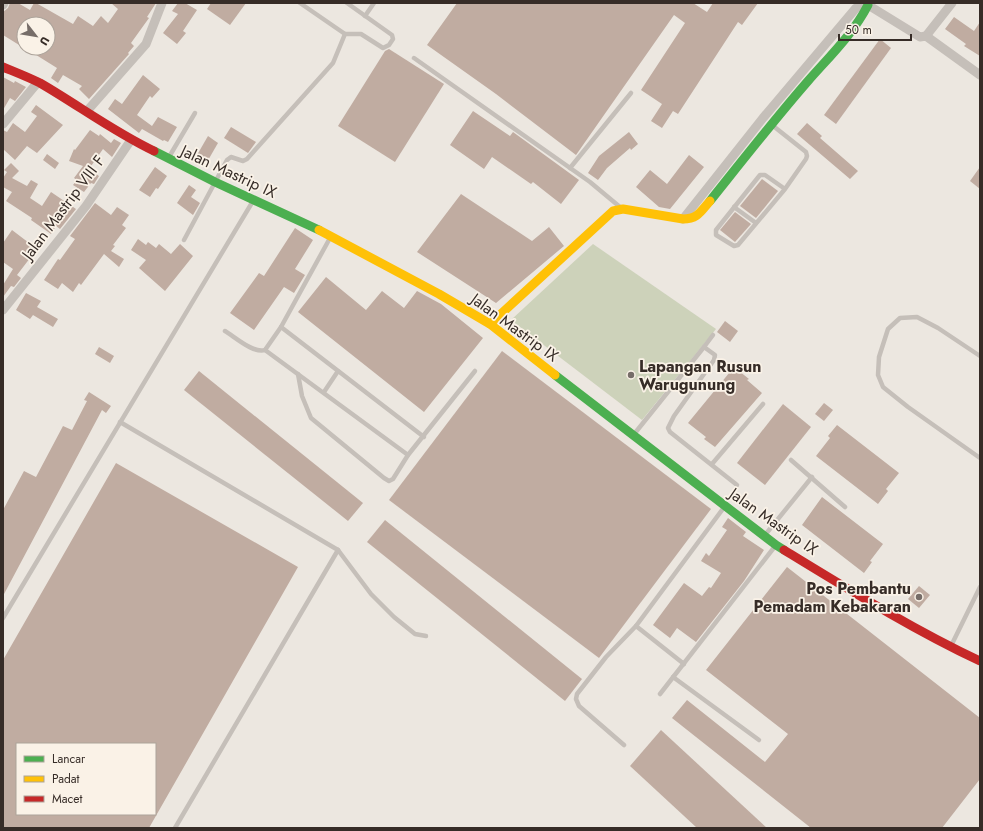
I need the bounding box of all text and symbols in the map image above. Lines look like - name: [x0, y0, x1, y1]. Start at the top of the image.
- north arrow: [16, 16, 56, 56]
- scale bar: [839, 16, 911, 42]
- text: 50 m: [845, 21, 872, 39]
- text: U: [36, 34, 53, 49]
- street label: Jalan Mastrip IX: [175, 138, 281, 204]
- street label: Jalan Mastrip VIII F: [15, 150, 110, 266]
- street label: Jalan Mastrip IX: [464, 287, 563, 367]
- place label: Lapangan Rusun Warugunung: [639, 355, 761, 396]
- marker: Lapangan Rusun Warugunung: [626, 370, 636, 380]
- street label: Jalan Mastrip IX: [723, 481, 823, 561]
- place label: Pos Pembantu Pemadam Kebakaran: [754, 577, 911, 618]
- marker: Pos Pembantu Pemadam Kebakaran: [914, 592, 924, 602]
- legend: [16, 743, 156, 815]
- text: Lancar: [52, 750, 86, 768]
- text: Padat: [52, 770, 80, 788]
- text: Macet: [52, 790, 82, 808]

